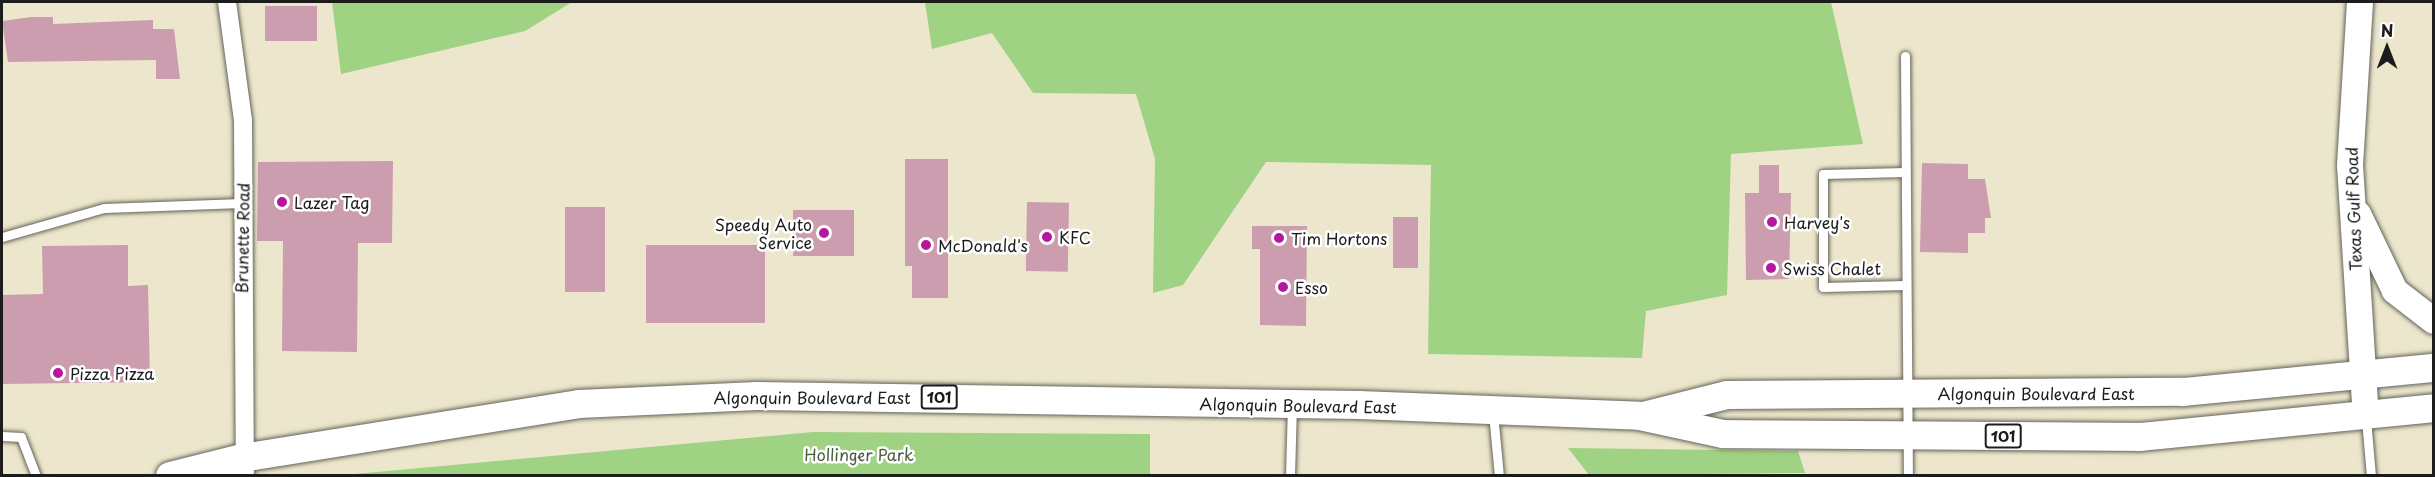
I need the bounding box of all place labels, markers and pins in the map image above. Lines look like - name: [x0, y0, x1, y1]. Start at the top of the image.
- place label: Lazer Tag: [294, 192, 370, 212]
- marker: Lazer Tag: [275, 195, 289, 209]
- place label: Harvey's: [1784, 212, 1850, 232]
- place label: Speedy Auto Service: [715, 214, 812, 252]
- marker: Harvey's: [1765, 215, 1779, 229]
- marker: Speedy Auto Service: [817, 226, 831, 240]
- place label: KFC: [1059, 227, 1091, 247]
- place label: Tim Hortons: [1291, 228, 1387, 248]
- marker: KFC: [1040, 230, 1054, 244]
- marker: Tim Hortons: [1272, 231, 1286, 245]
- place label: McDonald's: [938, 235, 1028, 255]
- marker: McDonald's: [919, 238, 933, 252]
- place label: Swiss Chalet: [1783, 258, 1882, 278]
- marker: Swiss Chalet: [1764, 261, 1778, 275]
- place label: Esso: [1295, 277, 1328, 297]
- marker: Esso: [1276, 280, 1290, 294]
- place label: Pizza Pizza: [70, 363, 154, 383]
- marker: Pizza Pizza: [51, 366, 65, 380]

